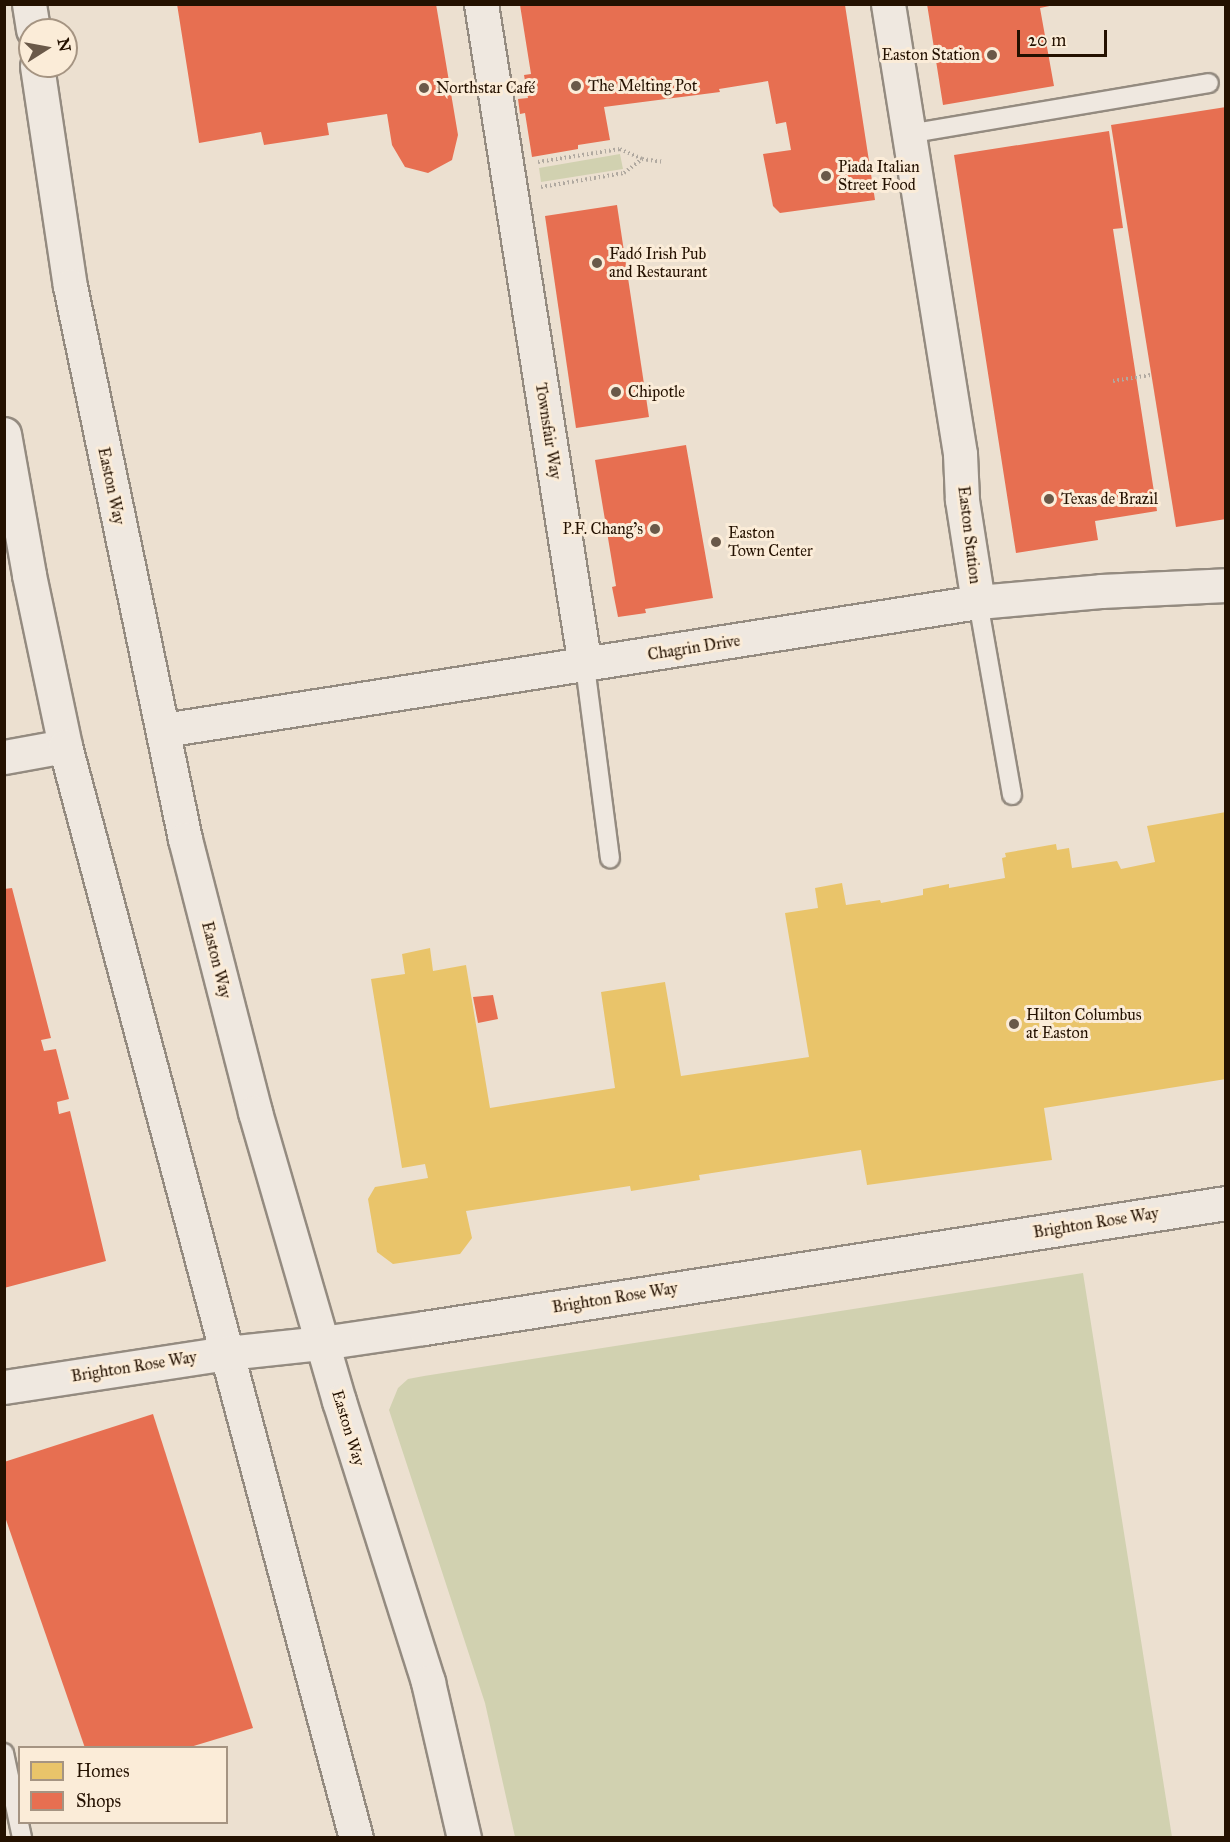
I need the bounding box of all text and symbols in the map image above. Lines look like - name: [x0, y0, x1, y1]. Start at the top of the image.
- north arrow: [18, 18, 78, 78]
- scale bar: [1020, 18, 1110, 56]
- text: 20 m: [1028, 29, 1066, 51]
- text: N: [54, 36, 75, 53]
- place label: Easton Station: [882, 45, 980, 65]
- marker: Easton Station: [985, 48, 999, 62]
- place label: The Melting Pot: [588, 76, 697, 96]
- place label: Northstar Café: [436, 78, 535, 98]
- marker: The Melting Pot: [569, 79, 583, 93]
- marker: Northstar Café: [417, 81, 431, 95]
- place label: Piada Italian Street Food: [838, 157, 920, 195]
- marker: Piada Italian Street Food: [819, 169, 833, 183]
- place label: Fadó Irish Pub and Restaurant: [609, 244, 708, 282]
- marker: Fadó Irish Pub and Restaurant: [590, 256, 604, 270]
- street label: Townsfair Way: [531, 381, 565, 481]
- place label: Chipotle: [628, 382, 685, 402]
- marker: Chipotle: [609, 385, 623, 399]
- street label: Easton Way: [93, 446, 129, 526]
- street label: Easton Station: [953, 485, 985, 585]
- place label: Texas de Brazil: [1061, 489, 1158, 509]
- marker: Texas de Brazil: [1042, 492, 1056, 506]
- place label: P.F. Chang's: [563, 519, 643, 539]
- marker: P.F. Chang's: [648, 522, 662, 536]
- place label: Easton Town Center: [728, 523, 813, 561]
- marker: Easton Town Center: [709, 535, 723, 549]
- street label: Chagrin Drive: [646, 631, 742, 665]
- street label: Easton Way: [197, 920, 235, 1000]
- place label: Hilton Columbus at Easton: [1026, 1005, 1142, 1043]
- marker: Hilton Columbus at Easton: [1007, 1017, 1021, 1031]
- street label: Brighton Rose Way: [1032, 1204, 1160, 1242]
- street label: Brighton Rose Way: [551, 1279, 679, 1317]
- street label: Brighton Rose Way: [70, 1348, 198, 1386]
- street label: Easton Way: [327, 1388, 369, 1468]
- legend: [18, 1746, 228, 1824]
- text: Homes: [76, 1760, 130, 1782]
- text: Shops: [76, 1790, 121, 1812]

